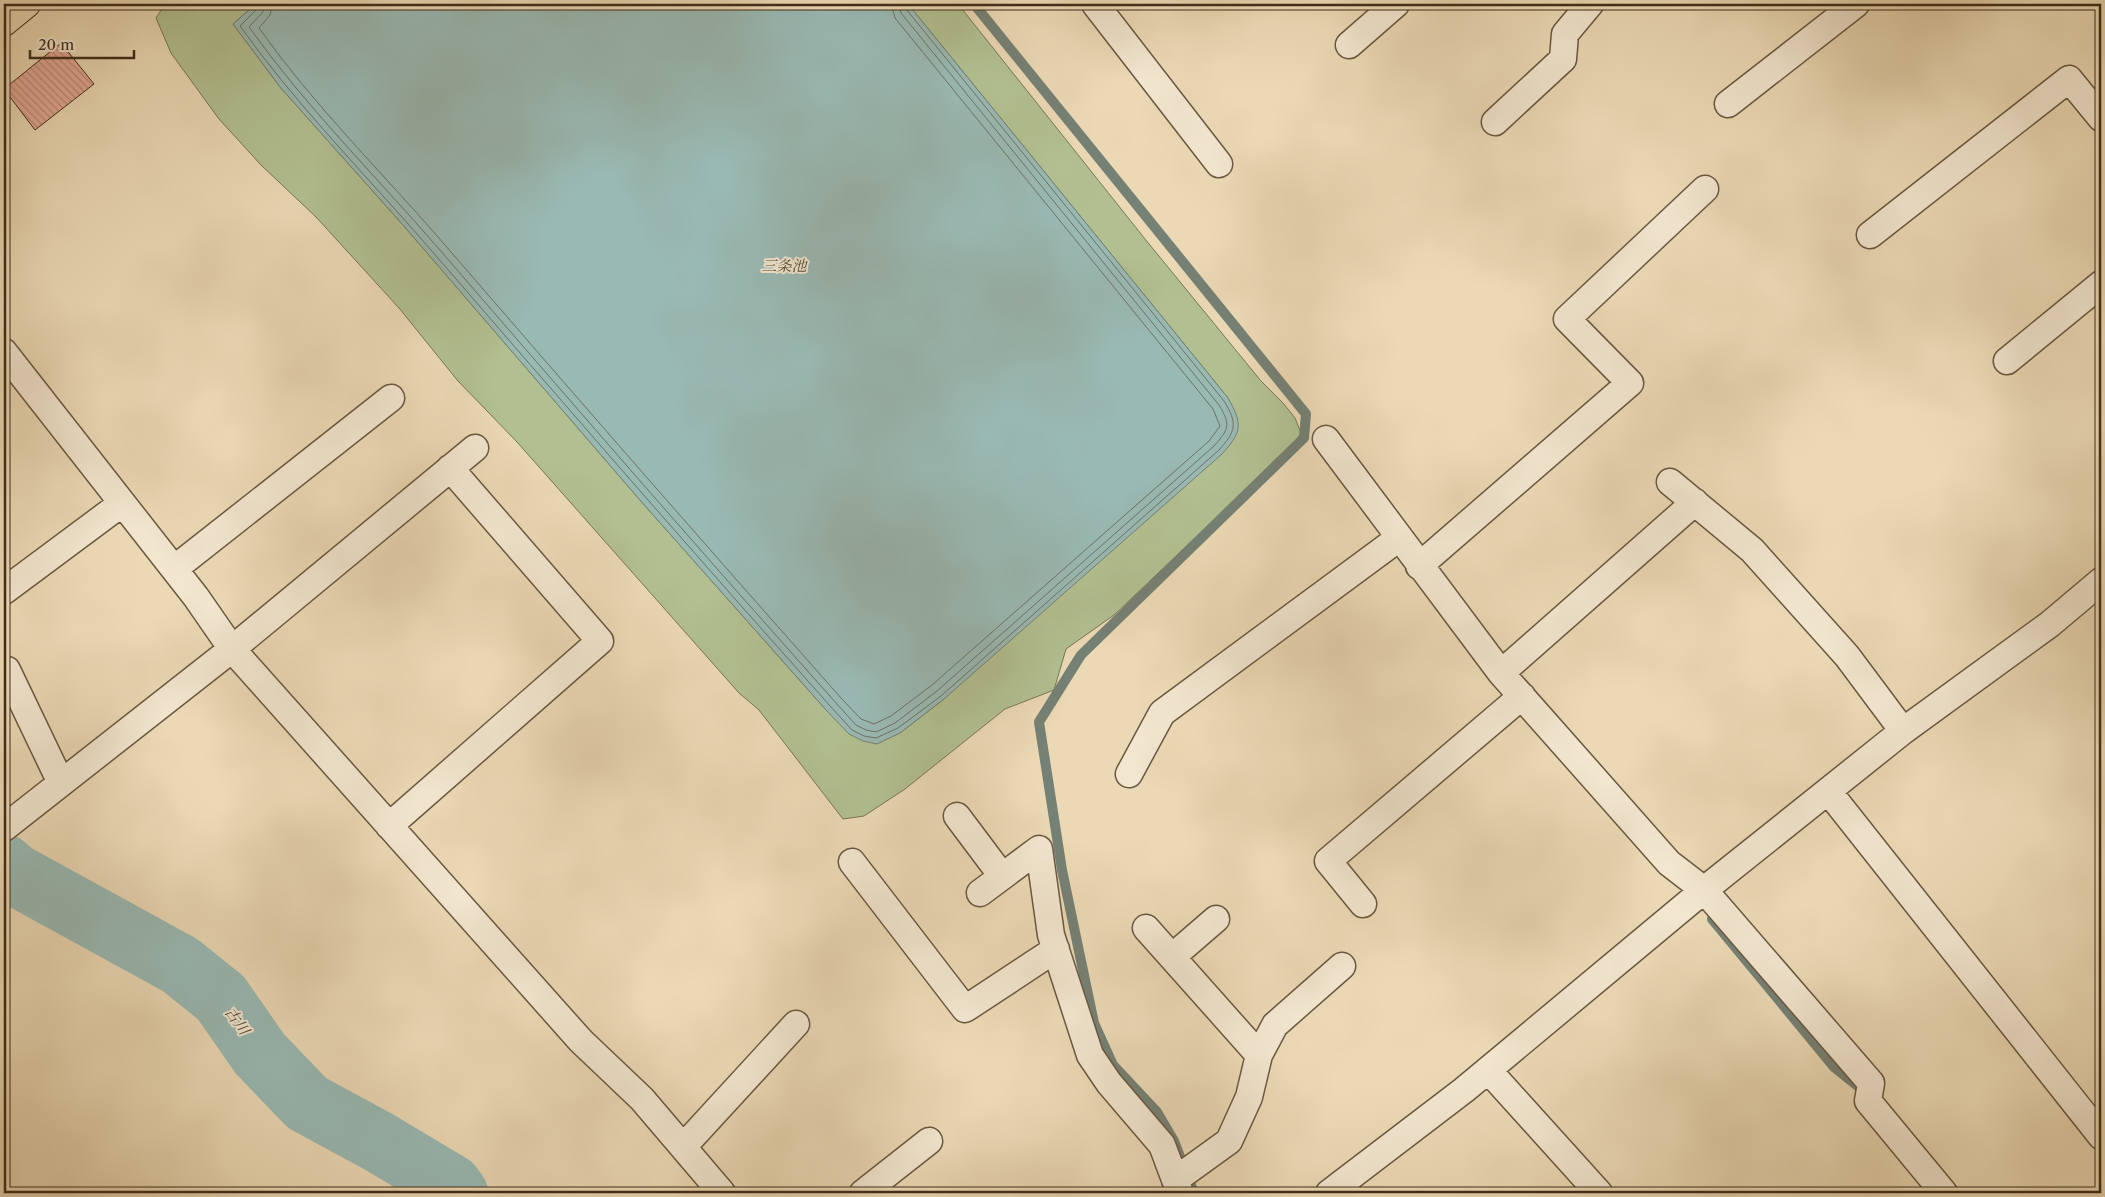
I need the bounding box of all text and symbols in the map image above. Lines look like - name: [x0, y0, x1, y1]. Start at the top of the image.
- scale bar: [30, 28, 134, 60]
- text: 20 m: [38, 35, 74, 54]
- water label: 三条池: [761, 256, 808, 275]
- water label: 古川: [221, 1003, 255, 1040]

